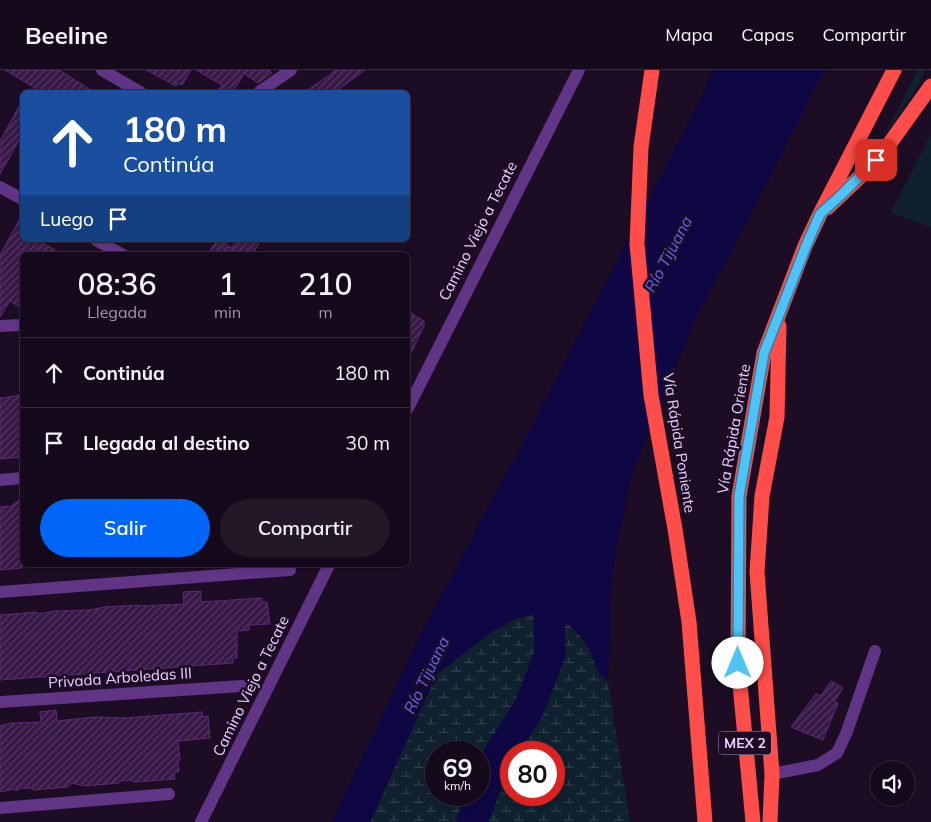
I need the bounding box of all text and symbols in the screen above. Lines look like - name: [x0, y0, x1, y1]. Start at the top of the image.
- text: Beeline: [25, 20, 108, 50]
- text: Mapa: [665, 23, 713, 46]
- text: Capas: [741, 23, 795, 46]
- text: Compartir: [823, 23, 906, 46]
- text: 180 m: [123, 107, 227, 151]
- icon: ahead: [40, 110, 105, 175]
- pin: [855, 139, 897, 181]
- icon: arrive: [862, 146, 890, 174]
- text: Continúa: [123, 150, 214, 178]
- street label: Camino Viejo a Tecate: [434, 158, 521, 304]
- icon: arrive: [104, 205, 132, 233]
- text: Luego: [40, 207, 94, 231]
- water label: Río Tijuana: [640, 212, 697, 295]
- text: 08:36: [77, 265, 157, 303]
- text: 1: [219, 265, 237, 303]
- text: 210: [299, 265, 353, 303]
- text: Llegada: [87, 302, 147, 322]
- text: min: [214, 302, 241, 322]
- text: m: [319, 302, 333, 322]
- icon: ahead: [40, 359, 68, 387]
- text: Continúa: [83, 361, 165, 385]
- text: 180 m: [334, 361, 390, 385]
- street label: Vía Rápida Oriente: [713, 362, 754, 495]
- street label: Vía Rápida Poniente: [659, 372, 700, 514]
- icon: arrive: [40, 429, 68, 457]
- text: Llegada al destino: [83, 431, 250, 455]
- text: 30 m: [346, 431, 390, 455]
- button: Salir: [40, 499, 210, 557]
- button: Compartir: [220, 499, 390, 557]
- street label: Camino Viejo a Tecate: [208, 612, 293, 759]
- water label: Río Tijuana: [399, 633, 453, 717]
- position arrow: [711, 636, 763, 688]
- street label: Privada Arboledas III: [47, 663, 193, 692]
- road number: MEX 2: [719, 731, 771, 754]
- speed limit sign: 80: [500, 741, 565, 806]
- text: 69: [442, 752, 473, 783]
- map controls: [870, 761, 915, 806]
- button: sound: [870, 761, 915, 806]
- text: km/h: [444, 778, 471, 793]

